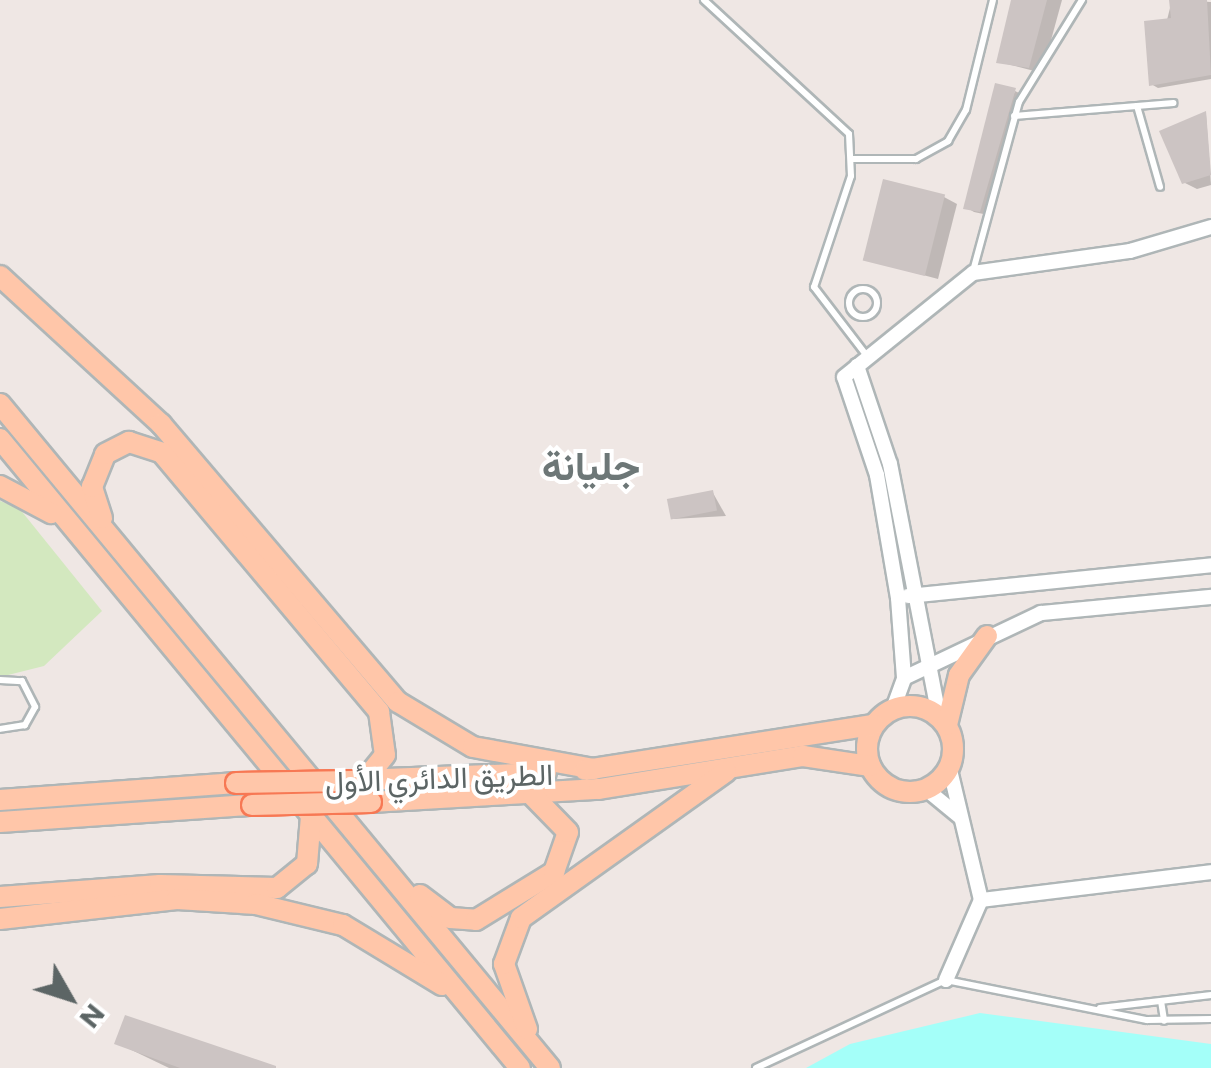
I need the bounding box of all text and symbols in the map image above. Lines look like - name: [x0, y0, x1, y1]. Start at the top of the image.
- district label: جليانة: [542, 440, 640, 488]
- street label: الطريق الدائري الأول: [324, 755, 554, 799]
- north arrow: [20, 948, 120, 1048]
- text: N: [73, 998, 113, 1036]

